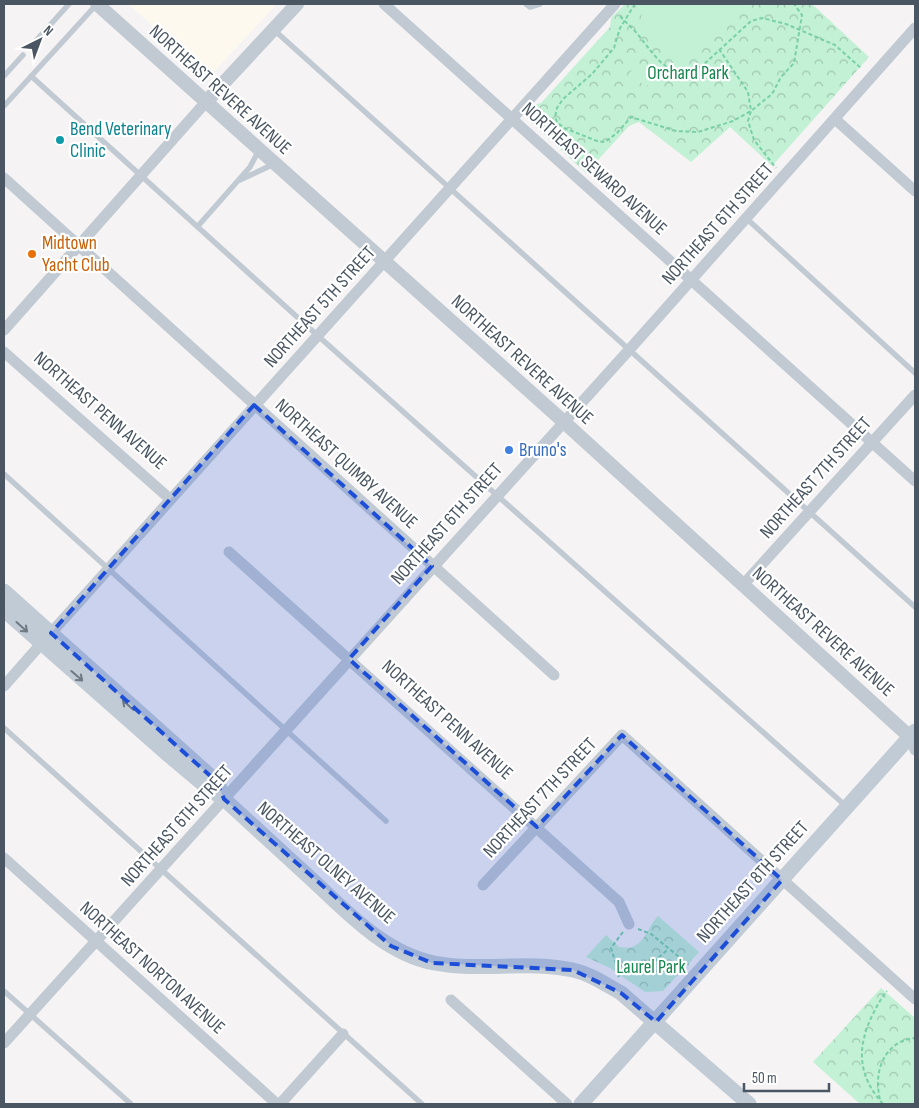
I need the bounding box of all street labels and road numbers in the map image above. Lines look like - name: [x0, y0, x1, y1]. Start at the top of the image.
- street label: NORTHEAST REVERE AVENUE: [144, 20, 296, 160]
- street label: NORTHEAST SEWARD AVENUE: [517, 98, 671, 240]
- street label: NORTHEAST 6TH STREET: [657, 158, 779, 290]
- street label: NORTHEAST 5TH STREET: [259, 241, 381, 372]
- street label: NORTHEAST REVERE AVENUE: [446, 290, 598, 430]
- street label: NORTHEAST PENN AVENUE: [29, 347, 171, 475]
- street label: NORTHEAST QUIMBY AVENUE: [270, 394, 422, 534]
- street label: NORTHEAST 7TH STREET: [755, 412, 877, 544]
- street label: NORTHEAST 6TH STREET: [386, 458, 508, 590]
- street label: NORTHEAST REVERE AVENUE: [747, 562, 899, 702]
- street label: NORTHEAST PENN AVENUE: [377, 655, 517, 785]
- street label: NORTHEAST 7TH STREET: [478, 733, 602, 863]
- street label: NORTHEAST 6TH STREET: [116, 760, 238, 892]
- street label: NORTHEAST OLNEY AVENUE: [252, 797, 400, 929]
- street label: NORTHEAST 8TH STREET: [692, 816, 814, 948]
- street label: NORTHEAST NORTON AVENUE: [75, 897, 229, 1039]

